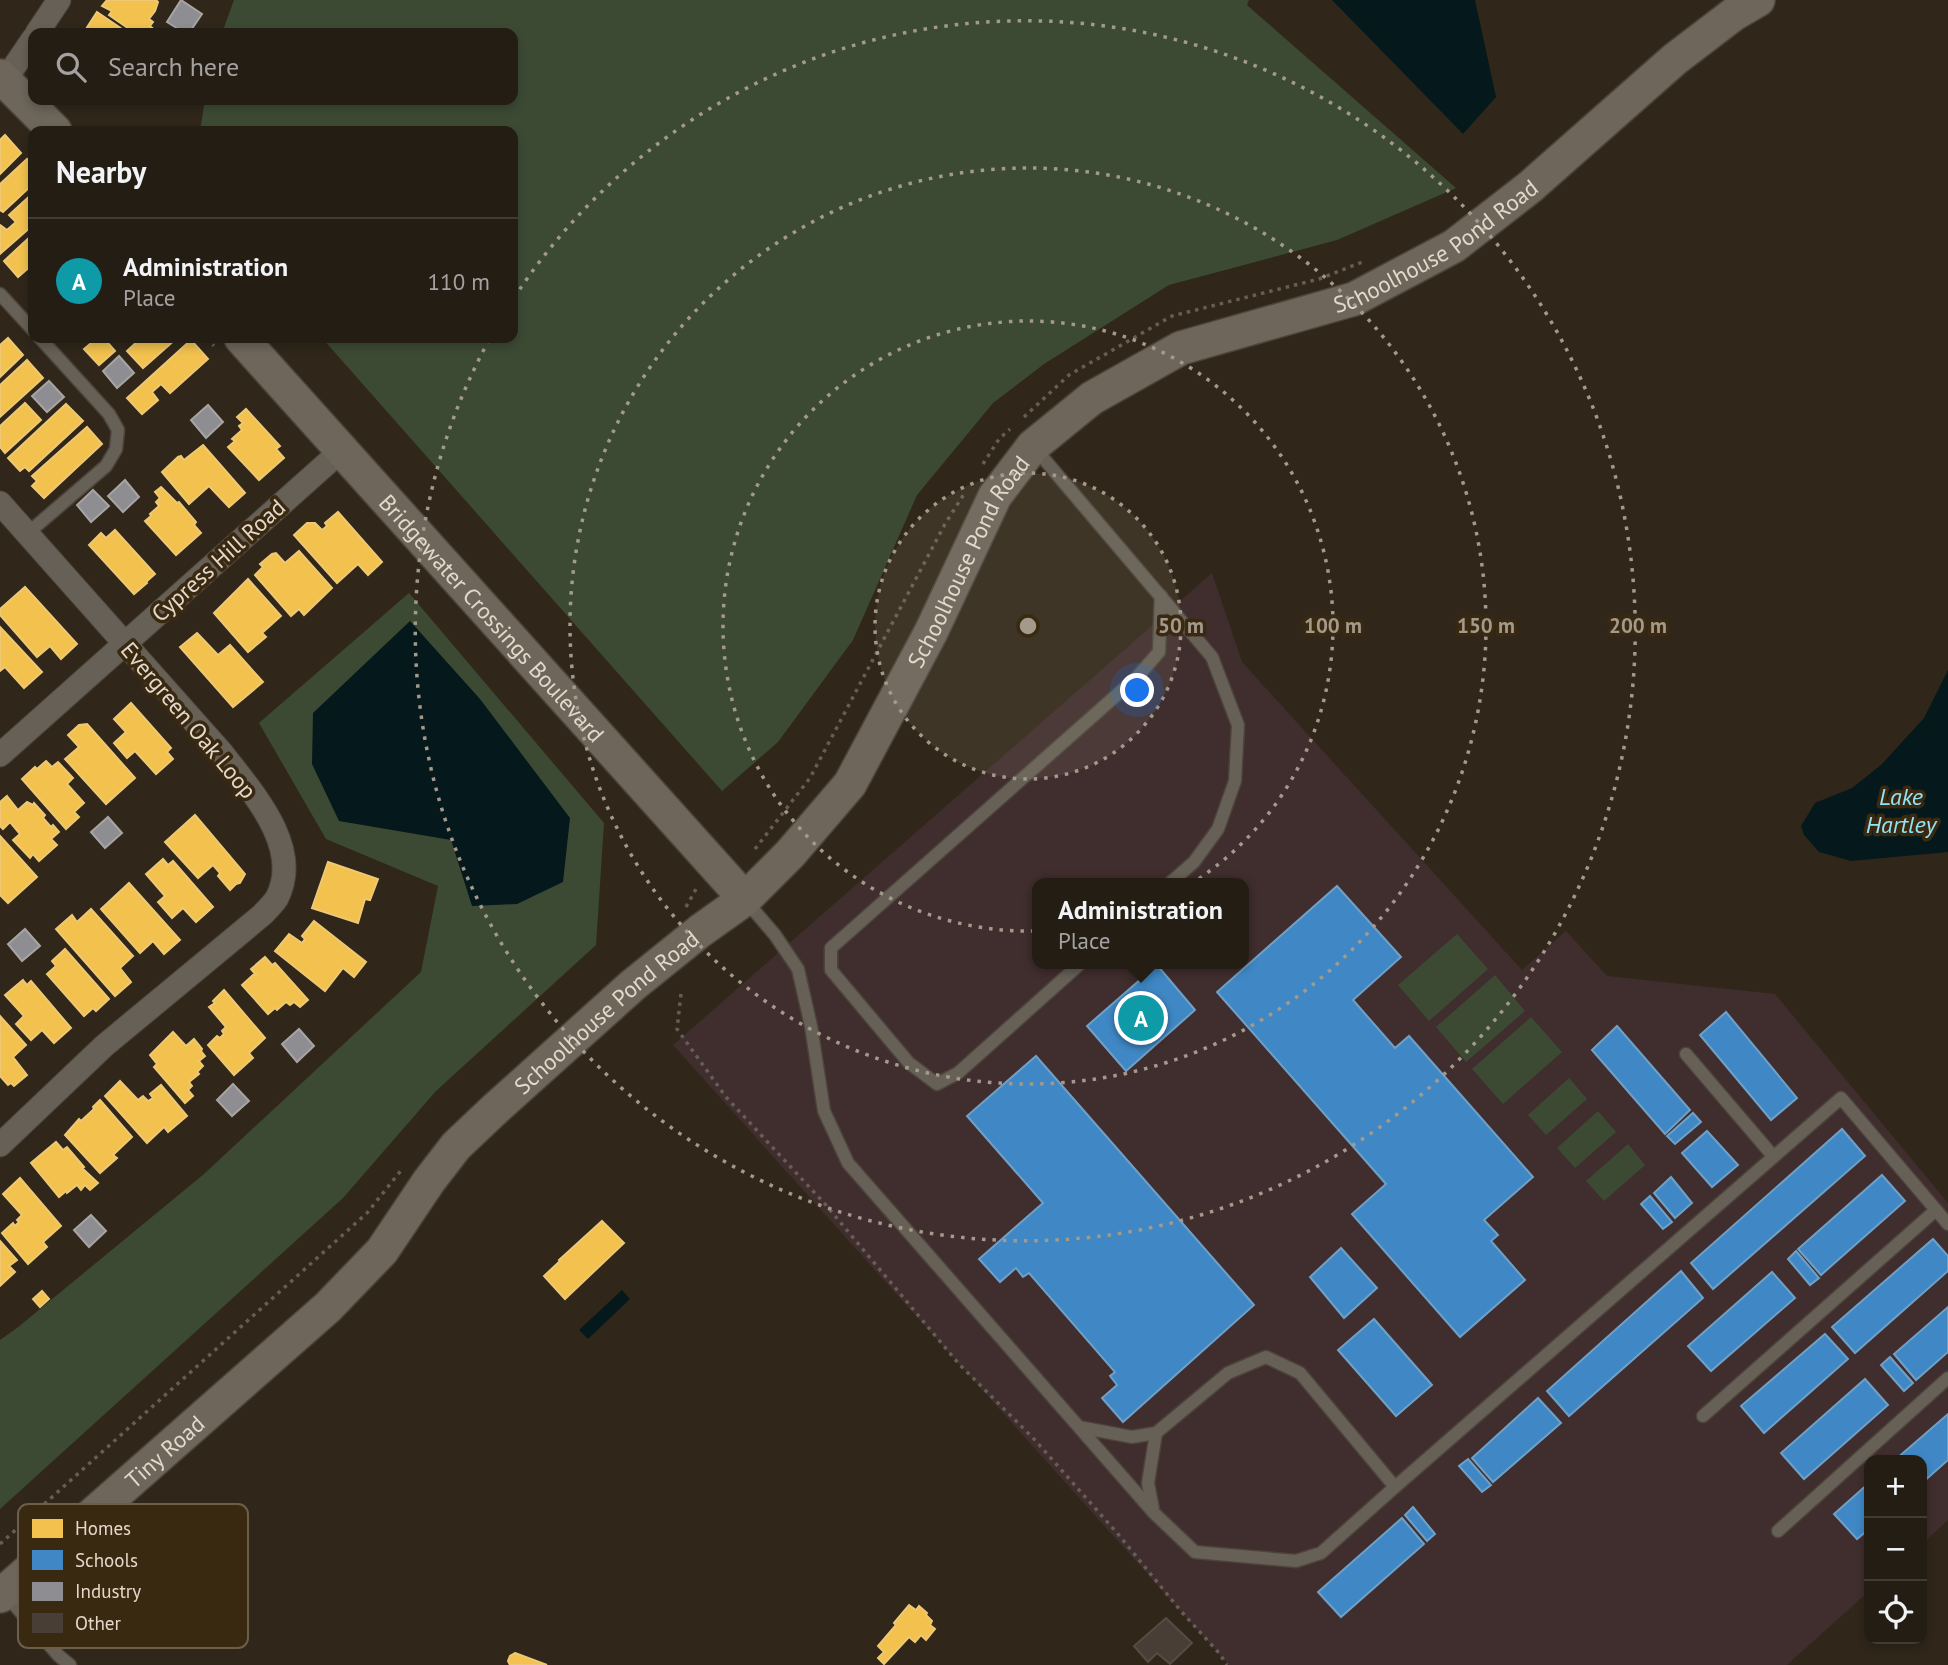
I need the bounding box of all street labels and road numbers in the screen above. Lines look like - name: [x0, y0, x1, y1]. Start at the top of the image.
- street label: Schoolhouse Pond Road: [1330, 172, 1543, 319]
- street label: Schoolhouse Pond Road: [900, 449, 1035, 672]
- street label: Bridgewater Crossings Boulevard: [373, 488, 611, 748]
- street label: Cypress Hill Road: [145, 492, 291, 628]
- street label: Evergreen Oak Loop: [115, 636, 263, 804]
- street label: Schoolhouse Pond Road: [508, 923, 704, 1100]
- street label: Tiny Road: [119, 1409, 210, 1494]

